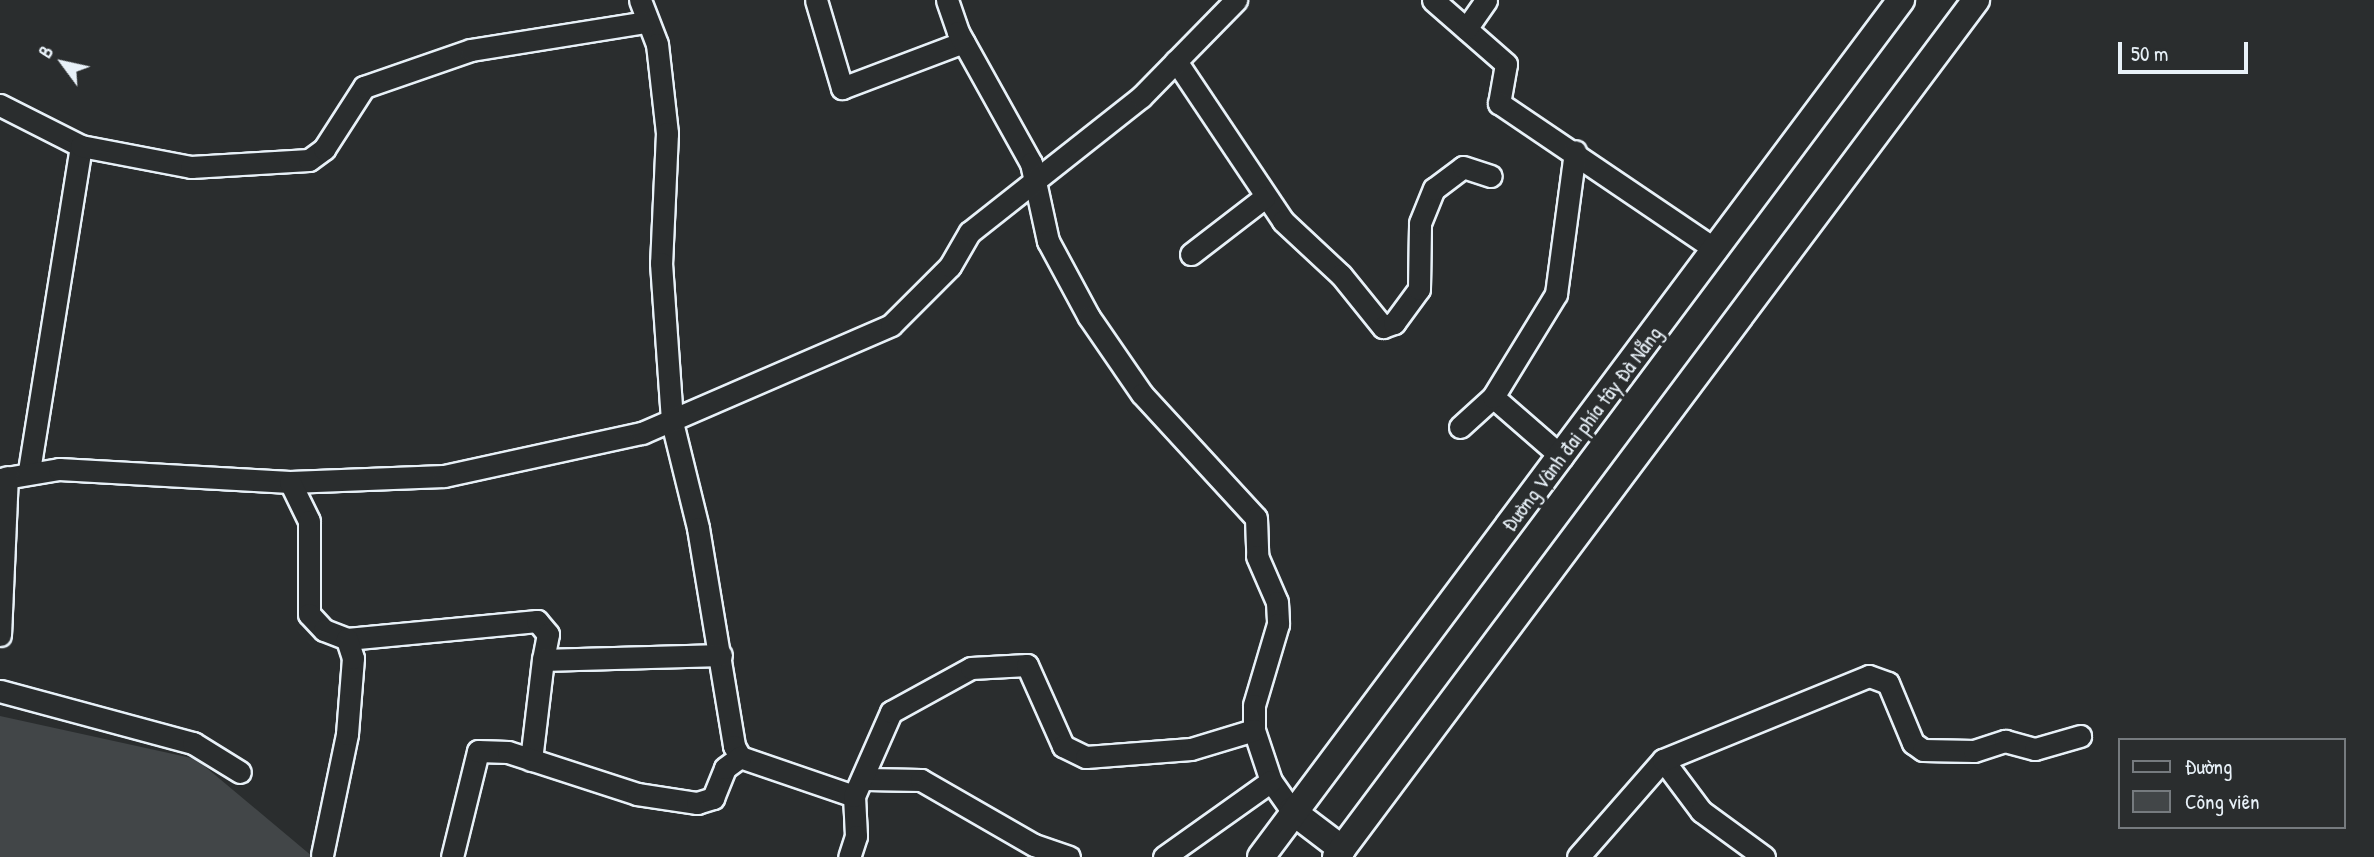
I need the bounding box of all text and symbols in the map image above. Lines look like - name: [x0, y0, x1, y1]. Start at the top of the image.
- north arrow: [28, 28, 98, 98]
- scale bar: [2122, 28, 2252, 72]
- text: 50 m: [2131, 39, 2168, 68]
- text: B: [32, 40, 59, 63]
- street label: Đường Vành đai phía tây Đà Nẵng: [1497, 322, 1667, 536]
- legend: [2118, 738, 2346, 829]
- text: Đường: [2185, 752, 2232, 781]
- text: Công viên: [2185, 787, 2260, 816]

